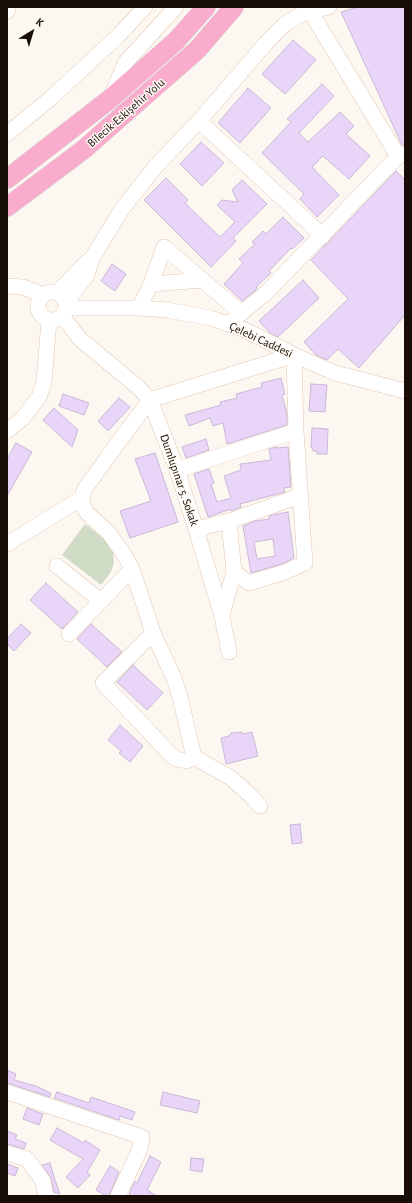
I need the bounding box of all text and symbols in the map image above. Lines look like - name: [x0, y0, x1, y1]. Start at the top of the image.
- north arrow: [12, 12, 52, 52]
- text: K: [34, 16, 46, 28]
- street label: Bilecik-Eskişehir Yolu: [84, 75, 168, 151]
- street label: Çelebi Caddesi: [227, 319, 295, 361]
- street label: Dumlupınar 5. Sokak: [157, 432, 201, 528]

